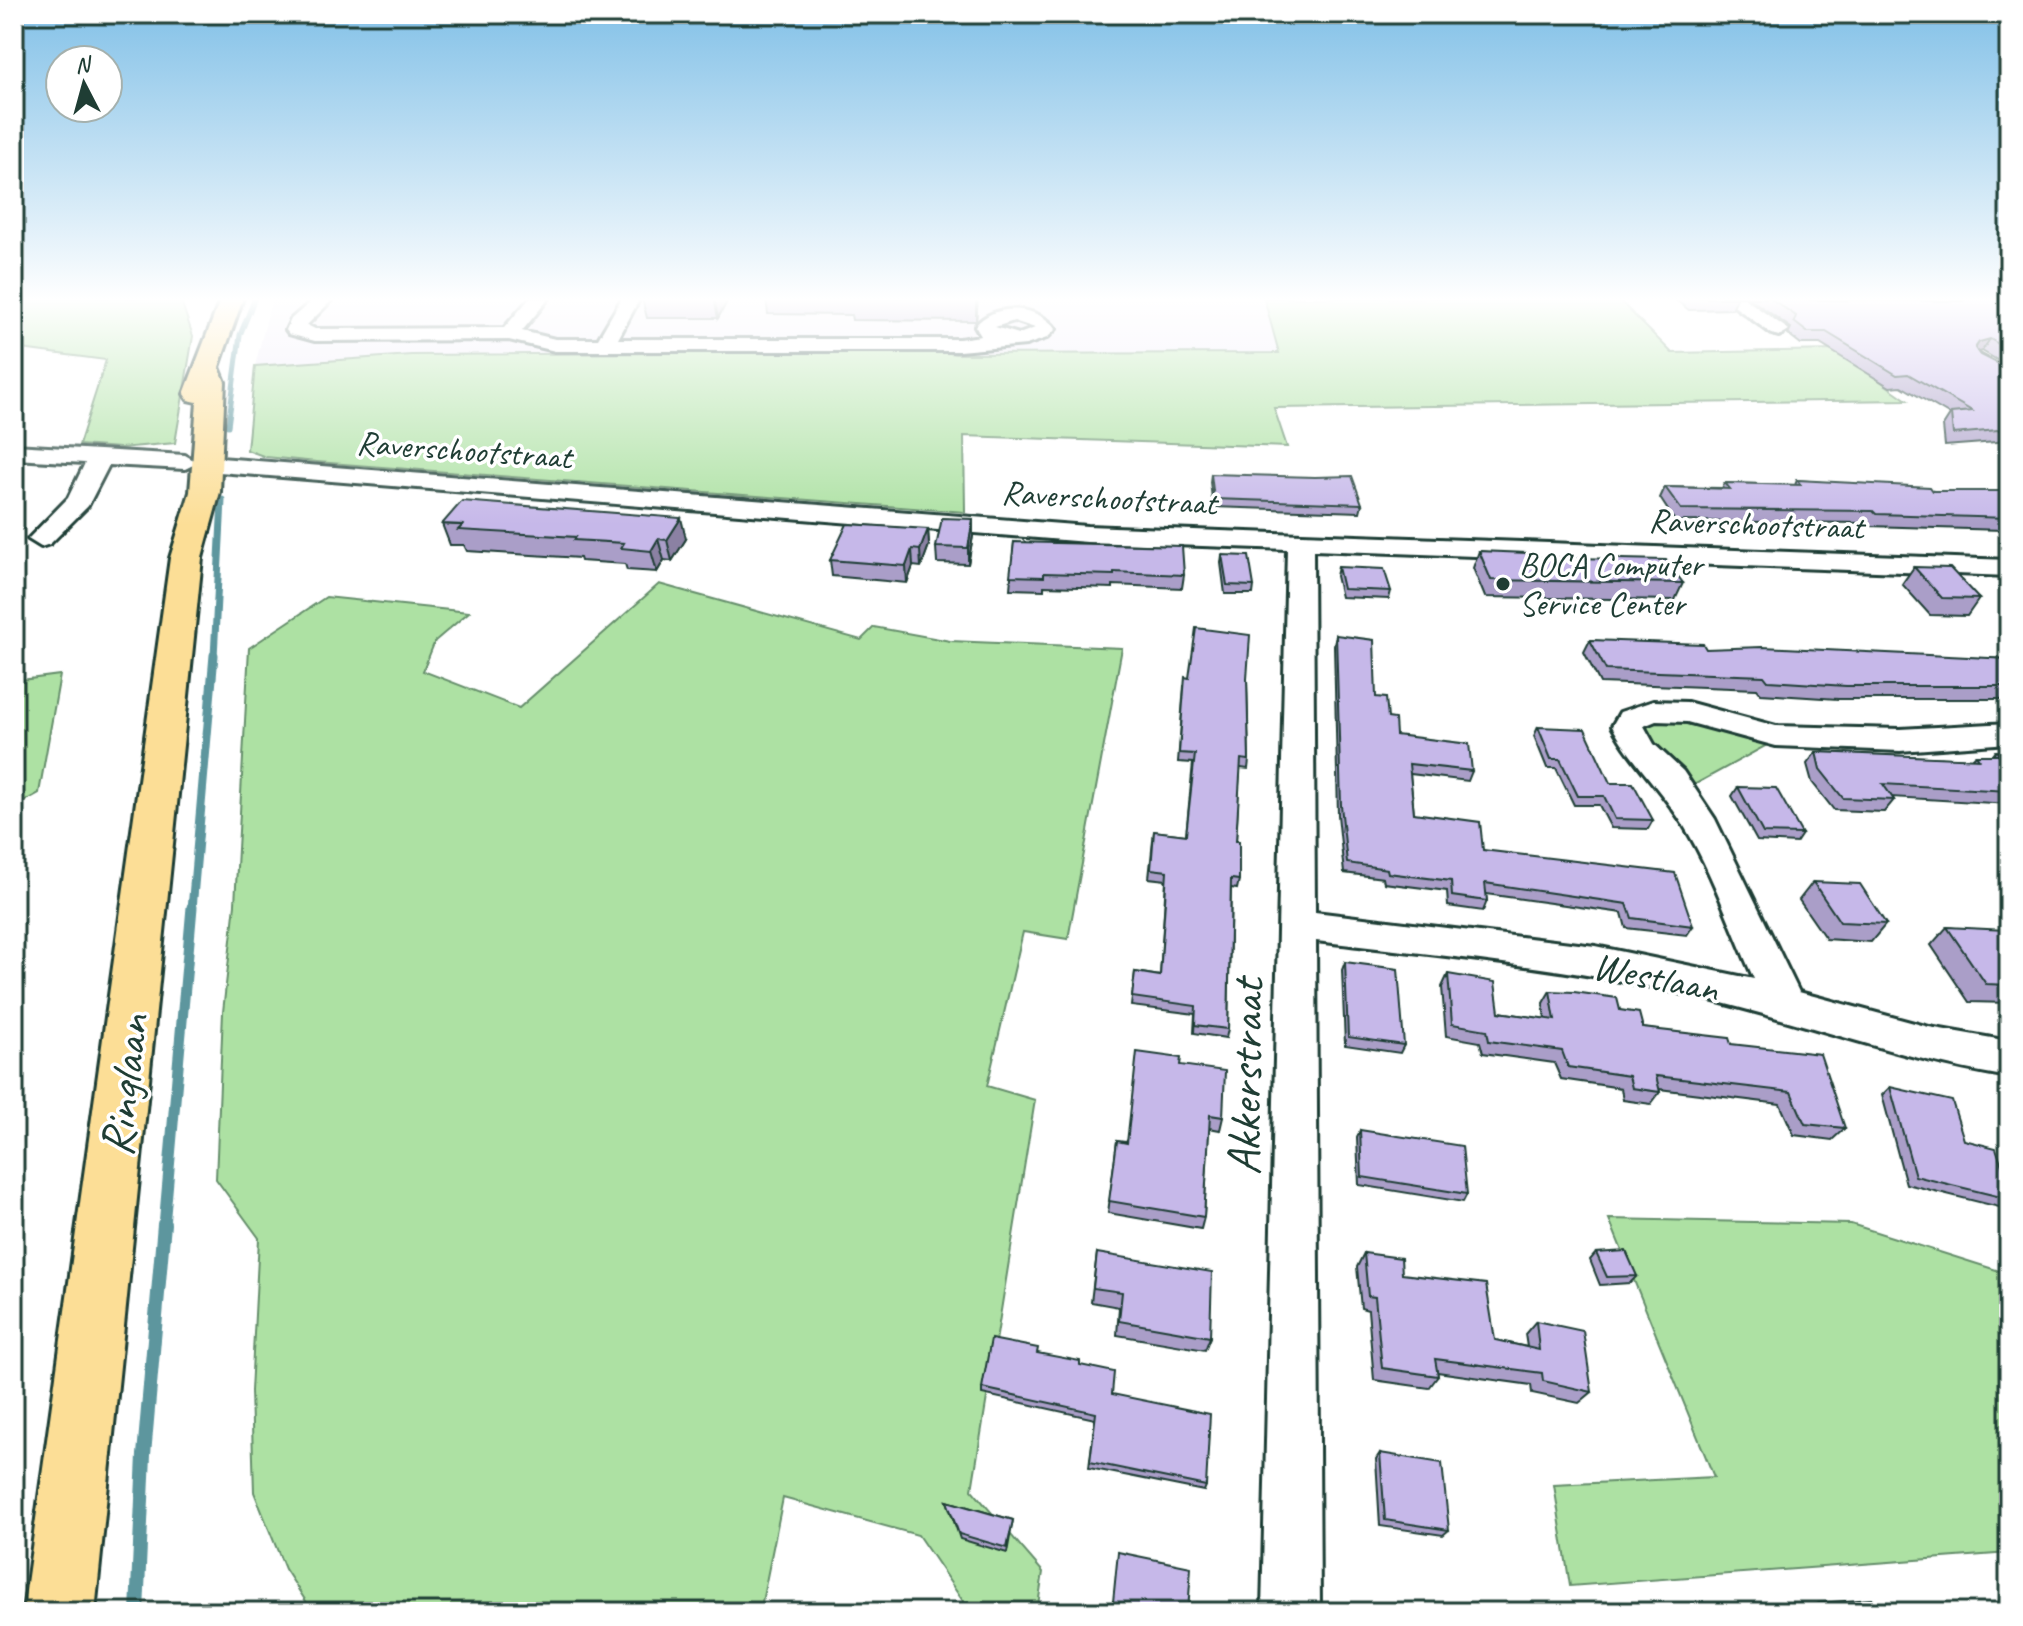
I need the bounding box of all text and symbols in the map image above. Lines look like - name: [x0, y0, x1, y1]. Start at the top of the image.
- north arrow: [44, 44, 124, 124]
- text: N: [74, 50, 94, 80]
- street label: Raverschootstraat: [355, 421, 576, 479]
- street label: Raverschootstraat: [1001, 470, 1221, 525]
- street label: Raverschootstraat: [1648, 498, 1868, 549]
- place label: BOCA Computer Service Center: [1519, 543, 1706, 625]
- marker: BOCA Computer Service Center: [1494, 575, 1512, 593]
- street label: Westlaan: [1589, 940, 1724, 1014]
- street label: Akkerstraat: [1213, 974, 1277, 1176]
- street label: Ringlaan: [86, 1010, 163, 1159]

